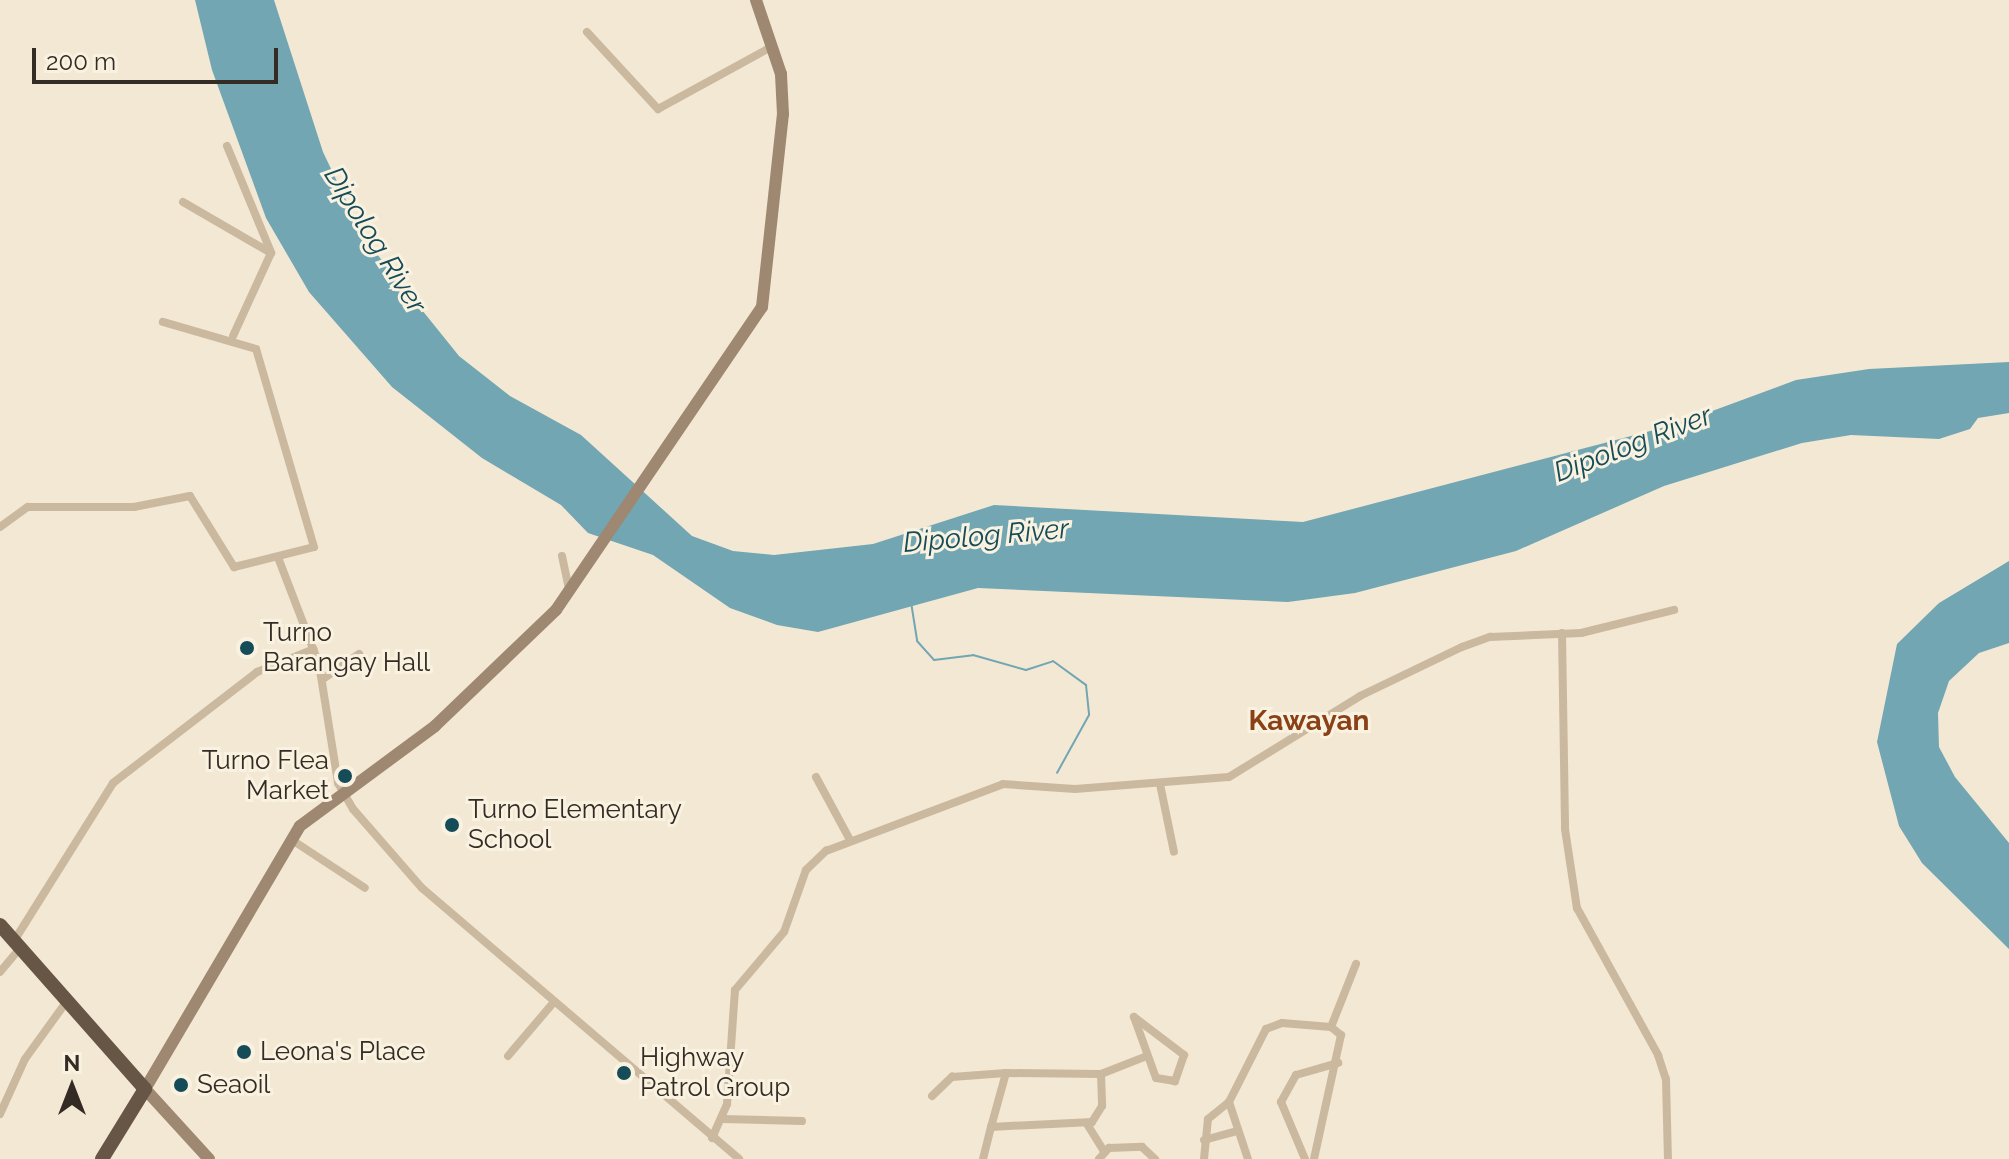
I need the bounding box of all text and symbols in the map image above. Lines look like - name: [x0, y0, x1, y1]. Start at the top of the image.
- scale bar: [36, 32, 282, 82]
- text: 200 m: [46, 47, 116, 76]
- water label: Dipolog River: [317, 161, 433, 319]
- water label: Dipolog River: [1549, 399, 1717, 489]
- water label: Dipolog River: [902, 512, 1070, 560]
- place label: Turno Barangay Hall: [263, 617, 431, 678]
- marker: Turno Barangay Hall: [238, 639, 256, 657]
- district label: Kawayan: [1249, 704, 1369, 738]
- place label: Turno Flea Market: [202, 745, 329, 806]
- marker: Turno Flea Market: [336, 767, 354, 785]
- place label: Turno Elementary School: [468, 794, 682, 856]
- marker: Turno Elementary School: [443, 816, 461, 834]
- place label: Leona's Place: [260, 1036, 425, 1068]
- place label: Highway Patrol Group: [640, 1042, 791, 1104]
- marker: Leona's Place: [235, 1043, 253, 1061]
- north arrow: [32, 1047, 112, 1127]
- text: N: [64, 1050, 80, 1076]
- marker: Highway Patrol Group: [615, 1064, 633, 1082]
- place label: Seaoil: [197, 1069, 270, 1101]
- marker: Seaoil: [172, 1076, 190, 1094]

